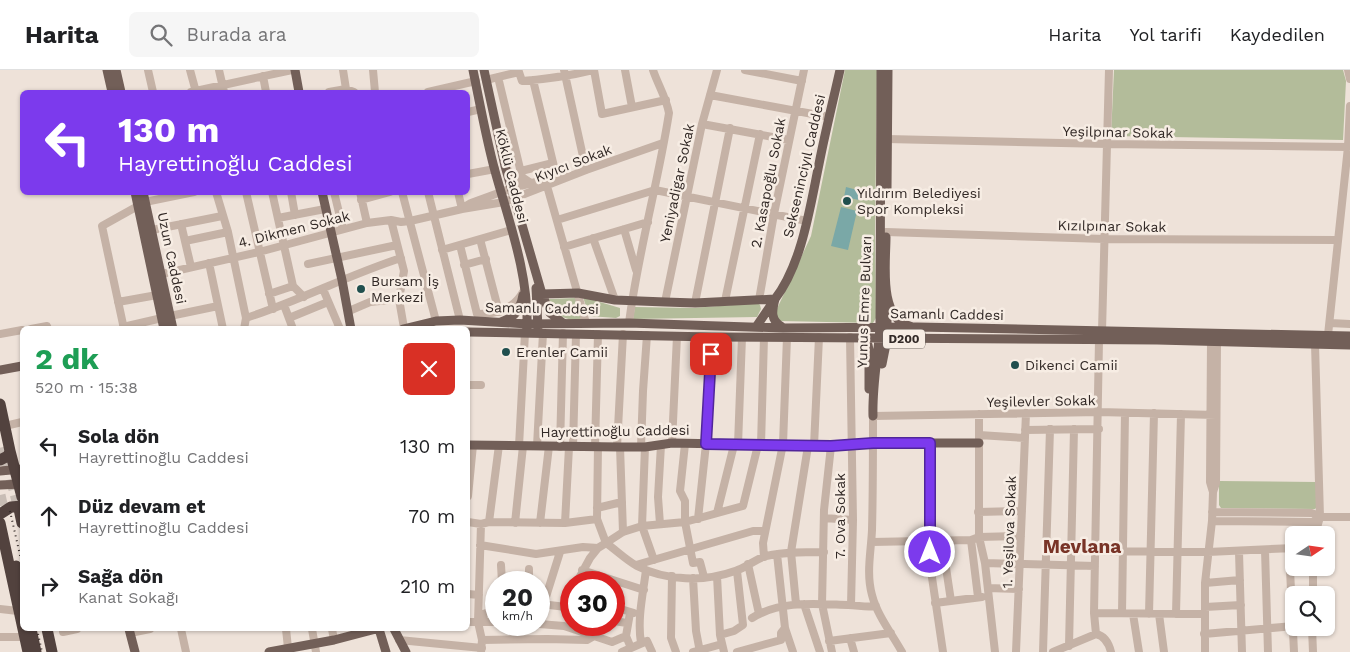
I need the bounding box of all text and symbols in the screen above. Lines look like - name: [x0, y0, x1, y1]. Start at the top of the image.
- search box: [129, 12, 479, 57]
- text: Harita: [25, 21, 99, 49]
- icon: search: [147, 21, 175, 49]
- text: Burada ara: [187, 23, 287, 46]
- text: Harita: [1048, 24, 1102, 45]
- text: Yol tarifi: [1130, 24, 1202, 45]
- text: Kaydedilen: [1230, 24, 1325, 45]
- street label: Sekseninciyıl Caddesi: [780, 93, 828, 239]
- text: 130 m: [118, 109, 219, 151]
- icon: left: [35, 110, 100, 175]
- street label: 2. Kasapoğlu Sokak: [748, 117, 788, 249]
- street label: Yeniyadigar Sokak: [657, 122, 697, 244]
- street label: Yeşilpınar Sokak: [1062, 123, 1174, 141]
- street label: Köklü Caddesi: [493, 127, 531, 225]
- street label: Kıyıcı Sokak: [532, 141, 614, 185]
- text: Hayrettinoğlu Caddesi: [118, 151, 353, 176]
- place label: Yıldırım Belediyesi Spor Kompleksi: [857, 185, 981, 217]
- marker: Yıldırım Belediyesi Spor Kompleksi: [841, 195, 853, 207]
- street label: 4. Dikmen Sokak: [237, 207, 352, 251]
- street label: Uzun Caddesi: [154, 211, 190, 305]
- street label: Kızılpınar Sokak: [1058, 217, 1167, 235]
- street label: Yunus Emre Bulvarı: [854, 236, 874, 368]
- place label: Bursam İş Merkezi: [371, 273, 439, 305]
- marker: Bursam İş Merkezi: [355, 283, 367, 295]
- street label: Samanlı Caddesi: [485, 299, 599, 317]
- street label: Samanlı Caddesi: [890, 305, 1004, 323]
- road number: D200: [883, 330, 925, 348]
- pin: [690, 333, 732, 375]
- icon: arrive: [697, 340, 725, 368]
- text: 2 dk: [35, 341, 99, 376]
- button: close: [403, 343, 455, 395]
- place label: Erenler Camii: [516, 344, 608, 360]
- marker: Erenler Camii: [500, 346, 512, 358]
- place label: Dikenci Camii: [1025, 357, 1118, 373]
- marker: Dikenci Camii: [1009, 359, 1021, 371]
- text: 520 m · 15:38: [35, 378, 138, 397]
- street label: Yeşilevler Sokak: [986, 392, 1096, 410]
- street label: Hayrettinoğlu Caddesi: [540, 422, 690, 440]
- text: Sola dön: [78, 425, 159, 448]
- icon: left: [35, 432, 63, 460]
- text: 130 m: [400, 435, 455, 458]
- text: Hayrettinoğlu Caddesi: [78, 448, 249, 467]
- street label: 7. Ova Sokak: [832, 473, 848, 559]
- street label: 1. Yeşilova Sokak: [999, 475, 1019, 589]
- text: Düz devam et: [78, 495, 205, 518]
- icon: ahead: [35, 502, 63, 530]
- text: 70 m: [408, 505, 455, 528]
- text: Hayrettinoğlu Caddesi: [78, 518, 249, 537]
- position arrow: [903, 525, 955, 577]
- north arrow: [1285, 526, 1335, 576]
- map controls: [1285, 526, 1335, 636]
- district label: Mevlana: [1043, 535, 1121, 558]
- text: Sağa dön: [78, 565, 163, 588]
- speed limit sign: 30: [560, 571, 625, 636]
- icon: right: [35, 572, 63, 600]
- text: 210 m: [400, 575, 455, 598]
- text: 20: [502, 583, 533, 612]
- button: search: [1285, 586, 1335, 636]
- text: Kanat Sokağı: [78, 588, 179, 607]
- text: km/h: [502, 609, 533, 623]

